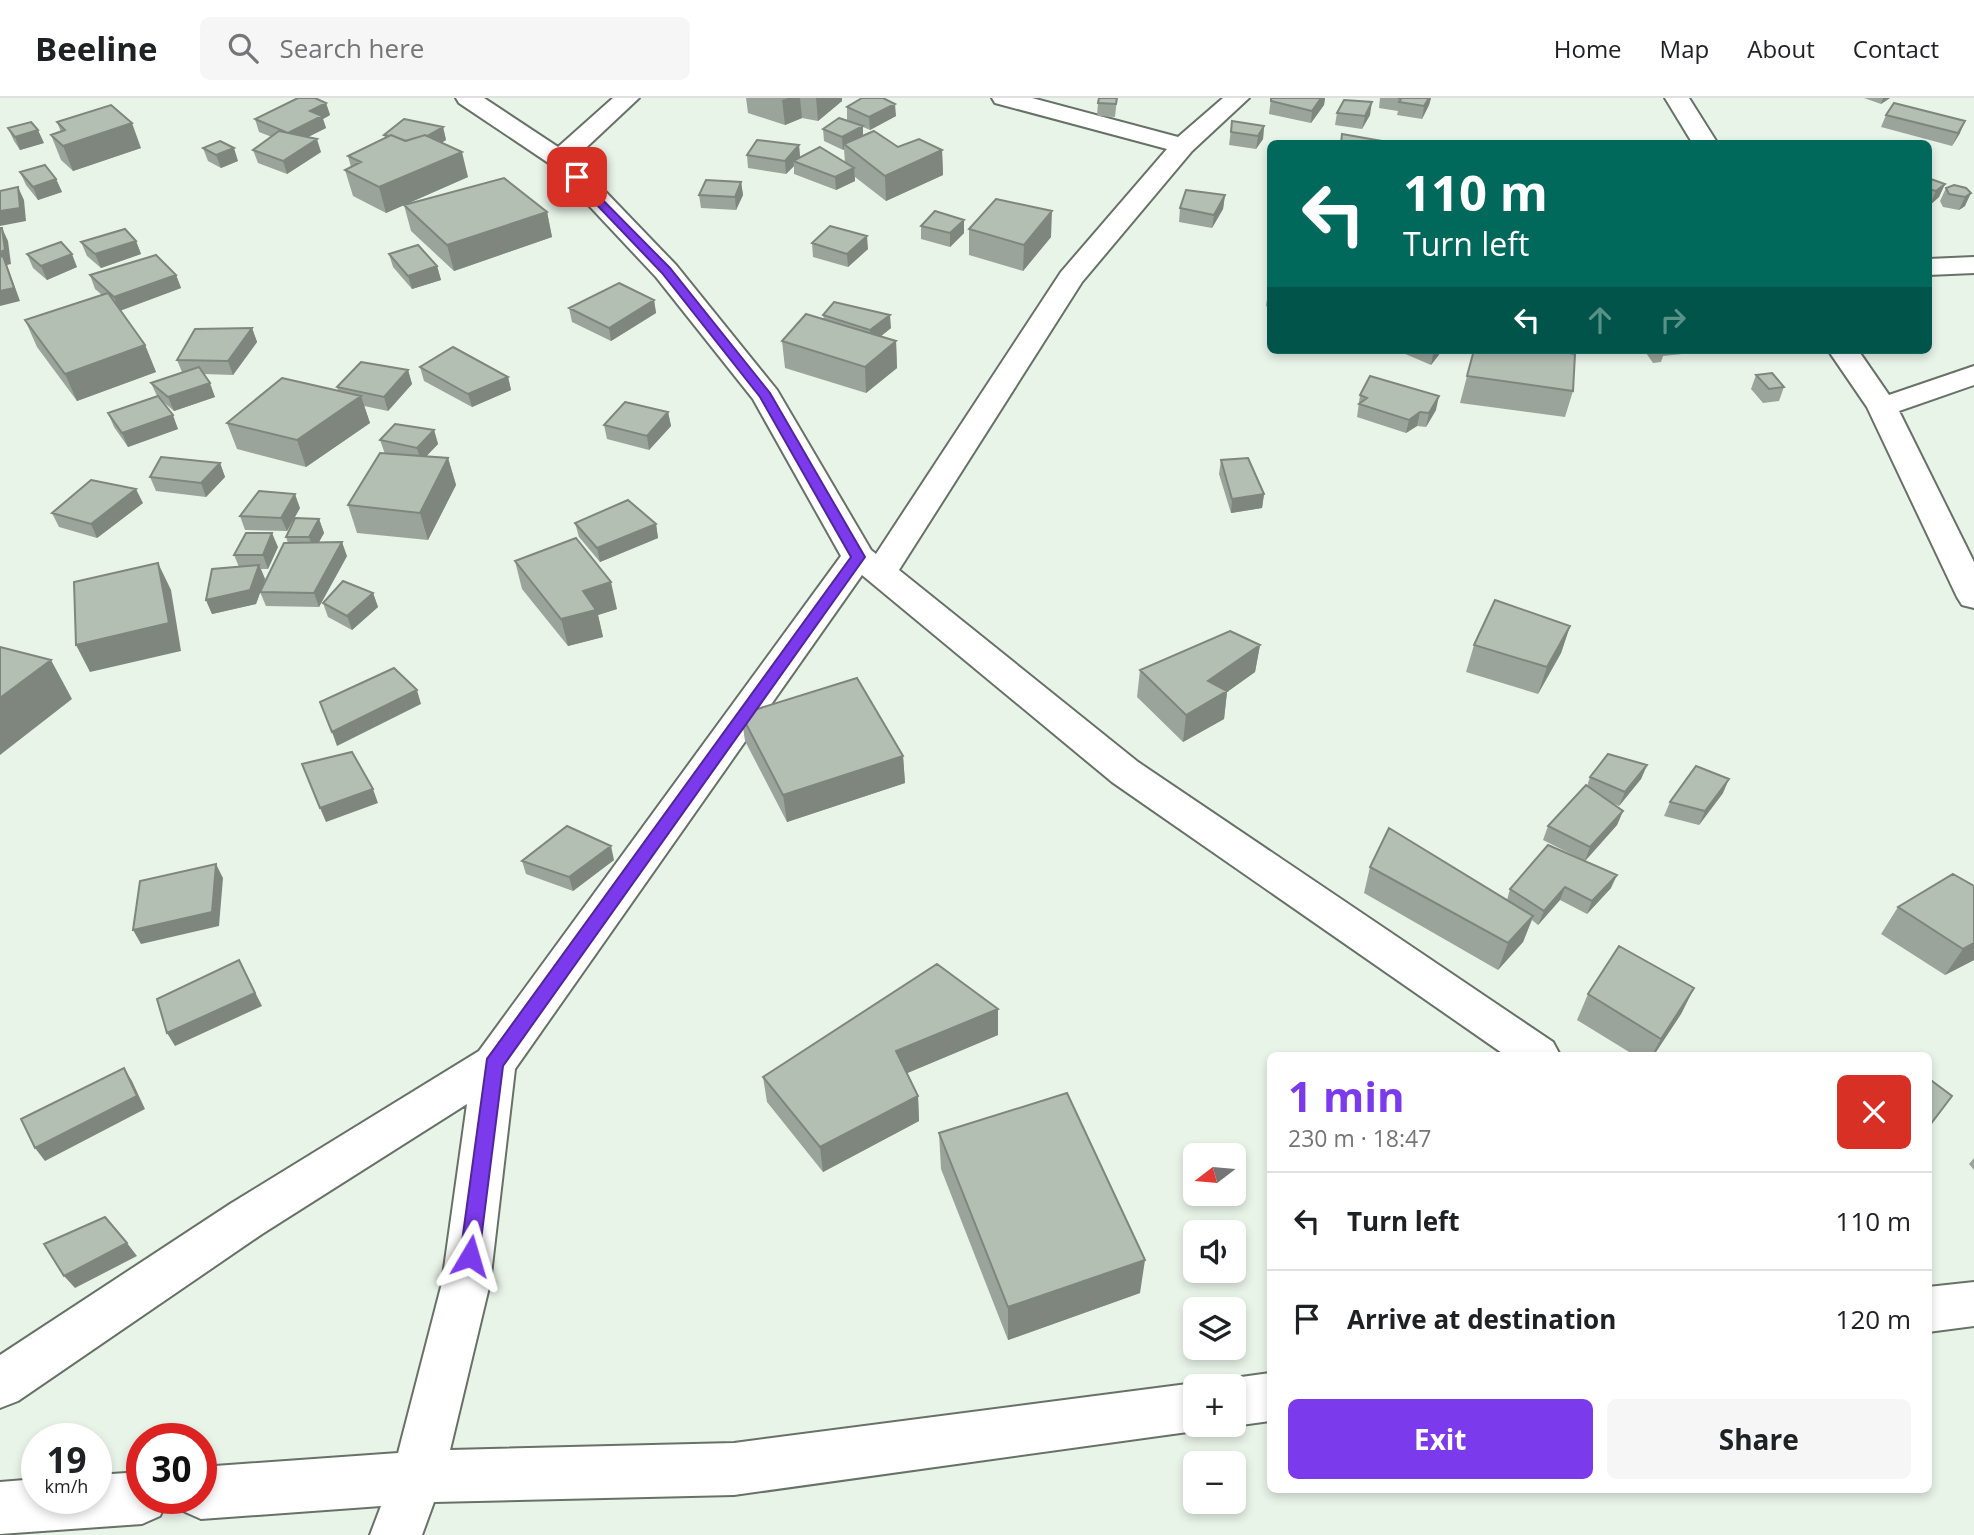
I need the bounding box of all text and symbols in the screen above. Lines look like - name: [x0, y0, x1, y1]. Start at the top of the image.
- search box: [200, 17, 690, 80]
- text: Beeline: [35, 26, 158, 71]
- icon: search: [224, 29, 262, 67]
- text: Search here: [280, 30, 424, 66]
- text: Home: [1554, 32, 1622, 65]
- text: Map: [1660, 32, 1709, 65]
- text: About: [1747, 32, 1815, 65]
- text: Contact: [1853, 32, 1939, 65]
- pin: [547, 147, 607, 207]
- icon: arrive: [558, 158, 596, 196]
- text: 110 m: [1403, 159, 1548, 225]
- icon: left: [1288, 168, 1379, 259]
- text: Turn left: [1403, 222, 1529, 265]
- icon: left: [1508, 301, 1546, 339]
- icon: ahead: [1581, 301, 1619, 339]
- icon: right: [1654, 301, 1692, 339]
- text: 1 min: [1288, 1067, 1405, 1124]
- button: close: [1837, 1075, 1911, 1149]
- text: 230 m · 18:47: [1288, 1122, 1431, 1154]
- north arrow: [1183, 1143, 1246, 1206]
- map controls: [1183, 1143, 1246, 1514]
- icon: left: [1288, 1202, 1326, 1240]
- text: Turn left: [1347, 1203, 1459, 1239]
- text: 110 m: [1836, 1203, 1911, 1239]
- position arrow: [433, 1219, 507, 1293]
- button: sound: [1183, 1220, 1246, 1283]
- button: layers: [1183, 1297, 1246, 1360]
- icon: arrive: [1288, 1300, 1326, 1338]
- text: Arrive at destination: [1347, 1301, 1616, 1337]
- text: 120 m: [1836, 1301, 1911, 1337]
- button: +: [1183, 1374, 1246, 1437]
- button: Exit: [1288, 1399, 1593, 1479]
- button: Share: [1607, 1399, 1911, 1479]
- speed limit sign: 30: [126, 1423, 217, 1514]
- text: 19: [46, 1436, 87, 1483]
- button: −: [1183, 1451, 1246, 1514]
- text: km/h: [45, 1474, 88, 1498]

